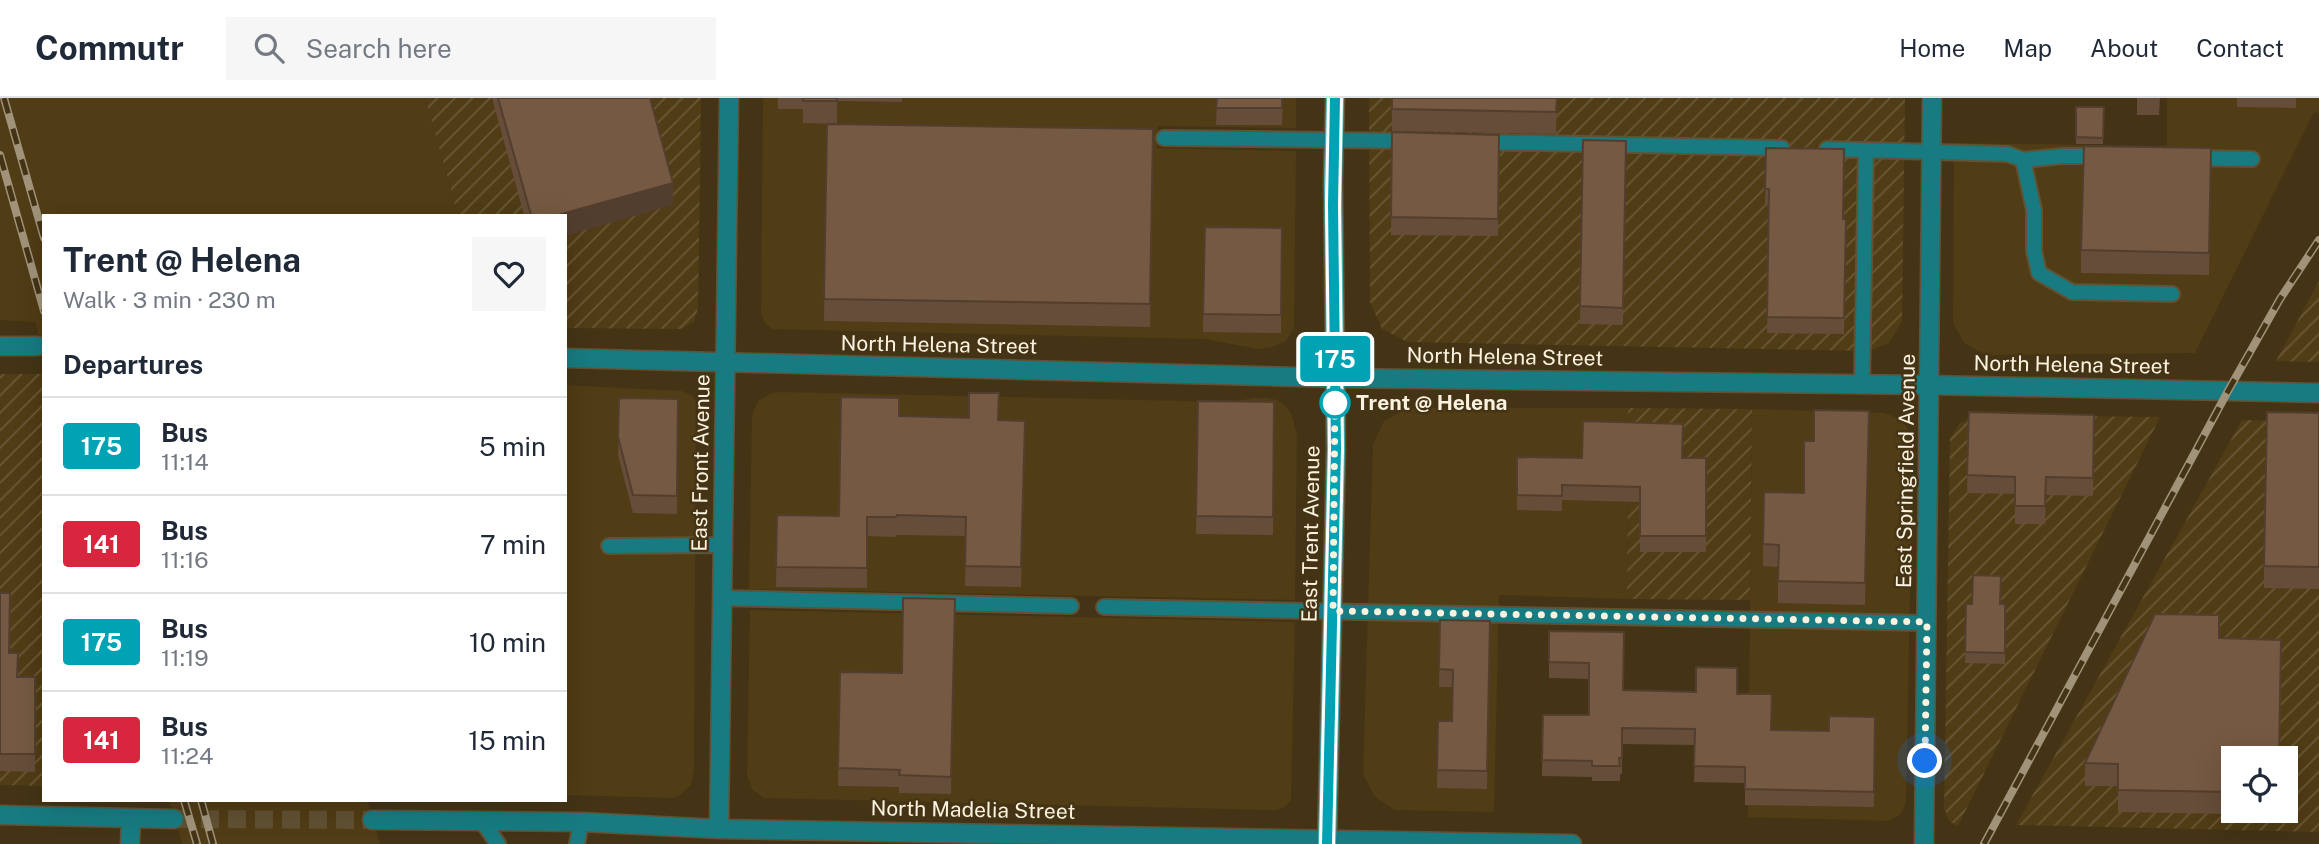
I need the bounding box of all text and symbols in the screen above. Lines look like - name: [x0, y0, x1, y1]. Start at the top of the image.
- search box: [226, 17, 716, 80]
- text: Commutr: [35, 29, 184, 67]
- icon: search: [250, 29, 288, 67]
- text: Search here: [306, 33, 452, 64]
- text: Home: [1899, 34, 1965, 62]
- text: Map: [2003, 34, 2052, 62]
- text: About: [2090, 34, 2158, 62]
- text: Contact: [2196, 34, 2284, 62]
- button: heart: [472, 237, 546, 311]
- text: Trent @ Helena: [63, 241, 301, 279]
- text: Walk · 3 min · 230 m: [63, 286, 276, 313]
- street label: North Helena Street: [841, 330, 1037, 359]
- line badge: 175: [1295, 336, 1375, 382]
- street label: North Helena Street: [1407, 342, 1603, 371]
- text: 175: [1314, 345, 1356, 373]
- text: Departures: [63, 349, 203, 380]
- street label: North Helena Street: [1974, 350, 2170, 379]
- street label: East Springfield Avenue: [1891, 354, 1920, 588]
- street label: East Front Avenue: [686, 374, 715, 552]
- marker: Trent @ Helena: [1320, 388, 1350, 418]
- place label: Trent @ Helena: [1356, 390, 1507, 415]
- text: Bus: [161, 417, 208, 448]
- text: 5 min: [479, 431, 546, 462]
- text: 175: [81, 432, 122, 460]
- street label: East Trent Avenue: [1296, 445, 1325, 623]
- text: 11:14: [161, 448, 209, 475]
- text: Bus: [161, 515, 208, 546]
- text: 7 min: [480, 529, 546, 560]
- text: 141: [83, 530, 120, 558]
- text: 11:16: [161, 546, 209, 573]
- text: Bus: [161, 613, 208, 644]
- text: 10 min: [469, 627, 546, 658]
- text: 175: [81, 628, 122, 656]
- text: 11:19: [161, 644, 209, 671]
- text: Bus: [161, 711, 208, 742]
- text: 15 min: [468, 725, 546, 756]
- text: 141: [83, 726, 120, 754]
- text: 11:24: [161, 742, 214, 769]
- your location: [1907, 743, 1942, 778]
- map controls: [2221, 746, 2298, 823]
- button: locate: [2221, 746, 2298, 823]
- street label: North Madelia Street: [870, 795, 1076, 824]

